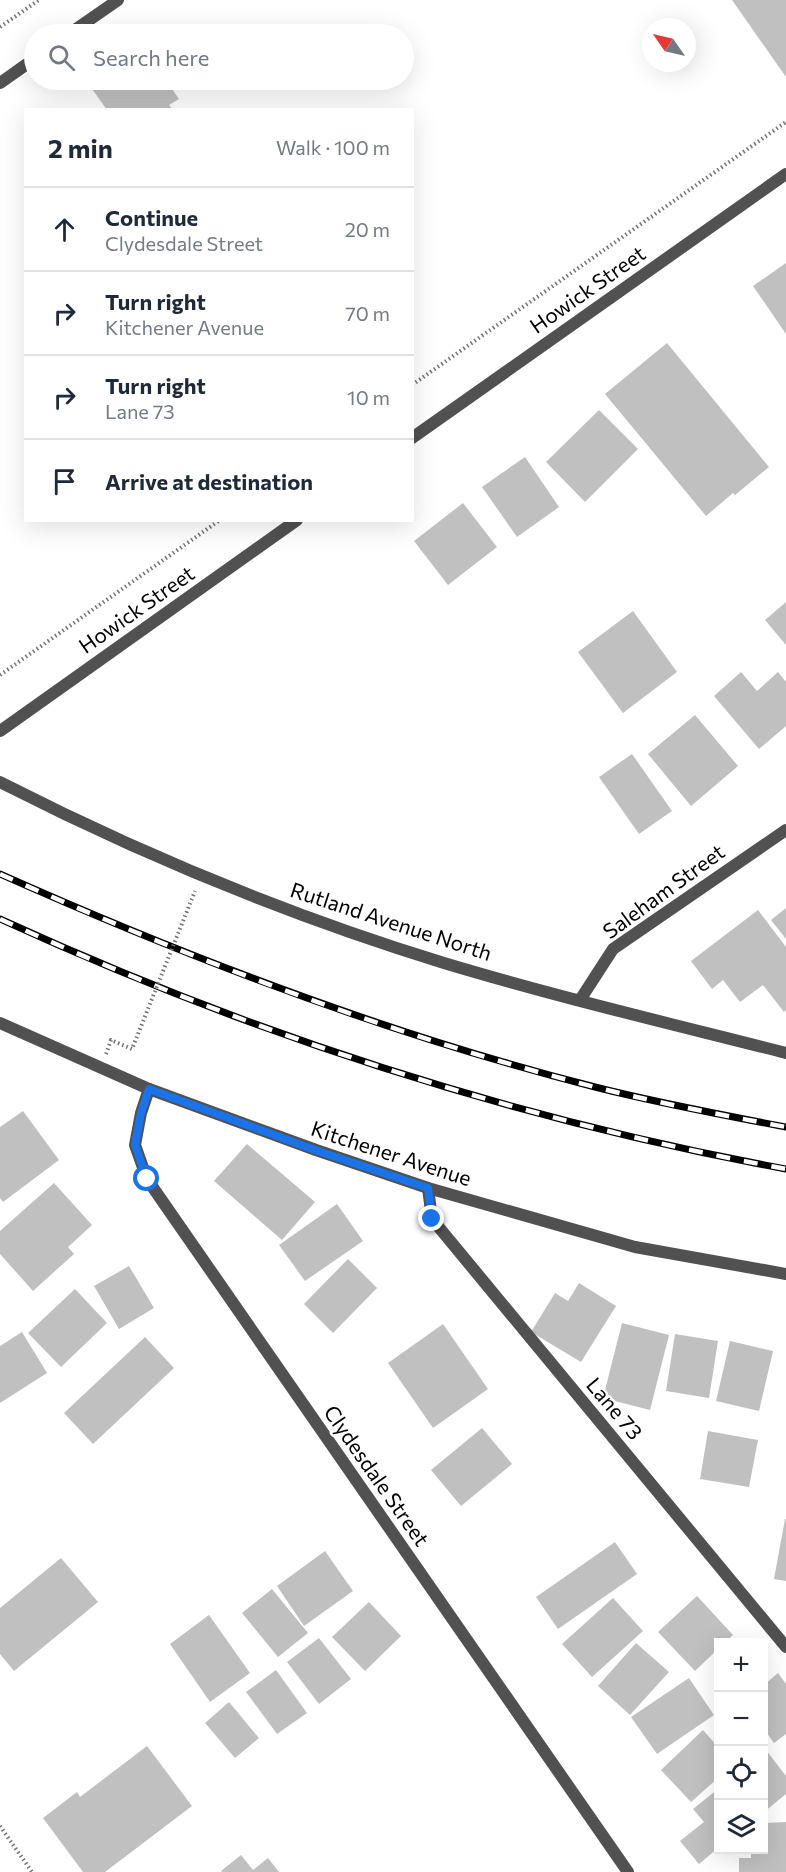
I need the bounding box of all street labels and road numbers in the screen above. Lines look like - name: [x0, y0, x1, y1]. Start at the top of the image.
- street label: Howick Street: [525, 240, 650, 338]
- street label: Howick Street: [74, 560, 199, 658]
- street label: Saleham Street: [597, 838, 729, 943]
- street label: Rutland Avenue North: [288, 876, 495, 965]
- street label: Kitchener Avenue: [308, 1115, 475, 1190]
- street label: Lane 73: [582, 1372, 648, 1444]
- street label: Clydesdale Street: [319, 1400, 435, 1550]

